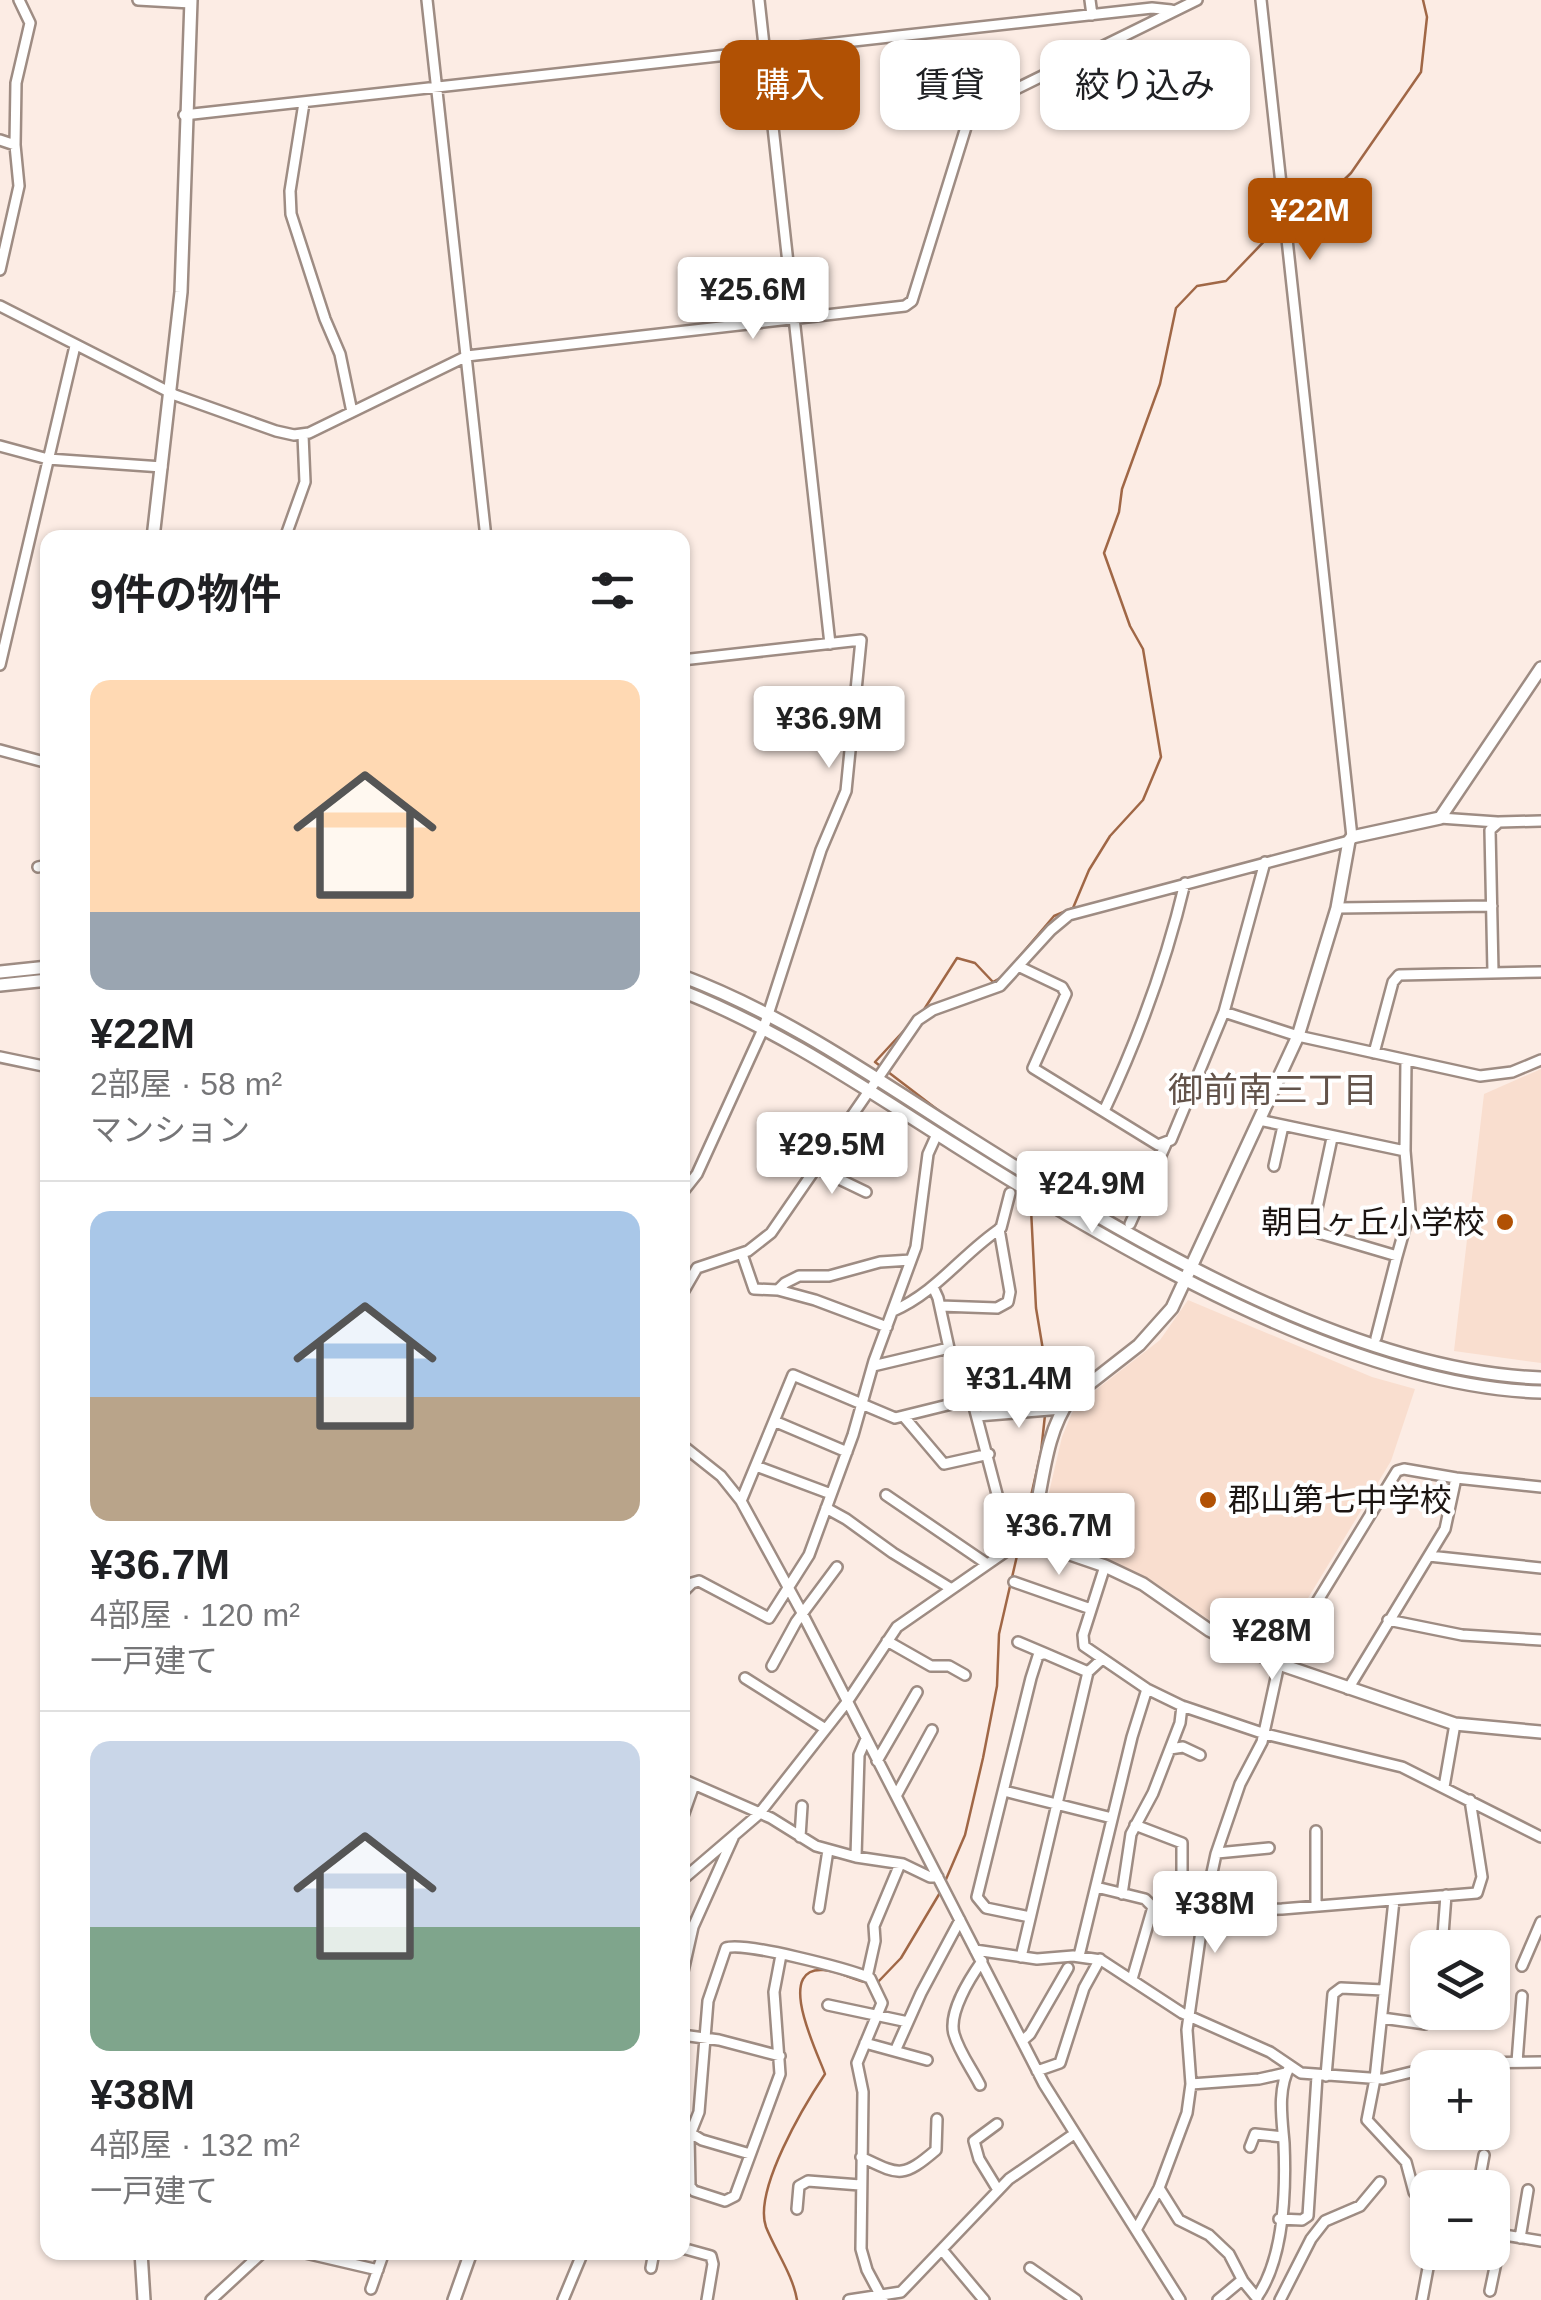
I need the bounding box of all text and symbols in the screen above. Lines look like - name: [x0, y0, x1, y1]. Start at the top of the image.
- chip: 購入: [720, 40, 860, 130]
- chip: 賃貸: [880, 40, 1020, 130]
- chip: 絞り込み: [1040, 40, 1250, 130]
- pin: ¥22M: [1251, 178, 1369, 263]
- text: ¥22M: [1270, 192, 1350, 228]
- pin: ¥25.6M: [672, 257, 834, 342]
- text: ¥25.6M: [700, 271, 806, 307]
- icon: filters: [585, 563, 640, 618]
- text: 9件の物件: [90, 571, 281, 618]
- pin: ¥36.9M: [748, 686, 910, 771]
- text: ¥36.9M: [776, 700, 882, 736]
- icon: home: [275, 745, 455, 925]
- text: ¥22M: [90, 1010, 195, 1057]
- text: 2部屋 · 58 m²: [90, 1066, 282, 1102]
- district label: 御前南三丁目: [1168, 1070, 1378, 1109]
- text: マンション: [90, 1112, 250, 1148]
- pin: ¥29.5M: [751, 1112, 913, 1197]
- text: ¥29.5M: [779, 1126, 885, 1162]
- pin: ¥24.9M: [1011, 1151, 1173, 1236]
- text: ¥24.9M: [1039, 1165, 1145, 1201]
- place label: 朝日ヶ丘小学校: [1261, 1204, 1485, 1240]
- marker: 朝日ヶ丘小学校: [1494, 1211, 1516, 1233]
- icon: home: [275, 1276, 455, 1456]
- pin: ¥31.4M: [938, 1346, 1100, 1431]
- text: ¥31.4M: [966, 1360, 1072, 1396]
- place label: 郡山第七中学校: [1228, 1482, 1452, 1518]
- marker: 郡山第七中学校: [1197, 1489, 1219, 1511]
- pin: ¥36.7M: [978, 1493, 1140, 1578]
- text: ¥36.7M: [1006, 1507, 1112, 1543]
- text: ¥36.7M: [90, 1541, 230, 1588]
- text: 4部屋 · 120 m²: [90, 1597, 300, 1633]
- pin: ¥28M: [1213, 1598, 1331, 1683]
- text: ¥28M: [1232, 1612, 1312, 1648]
- text: 一戸建て: [90, 1643, 218, 1679]
- icon: home: [275, 1806, 455, 1986]
- pin: ¥38M: [1156, 1871, 1274, 1956]
- text: ¥38M: [1175, 1885, 1255, 1921]
- map controls: [1410, 1930, 1510, 2270]
- button: layers: [1410, 1930, 1510, 2030]
- button: +: [1410, 2050, 1510, 2150]
- text: ¥38M: [90, 2071, 195, 2118]
- text: 4部屋 · 132 m²: [90, 2127, 300, 2163]
- button: −: [1410, 2170, 1510, 2270]
- text: 一戸建て: [90, 2173, 218, 2209]

